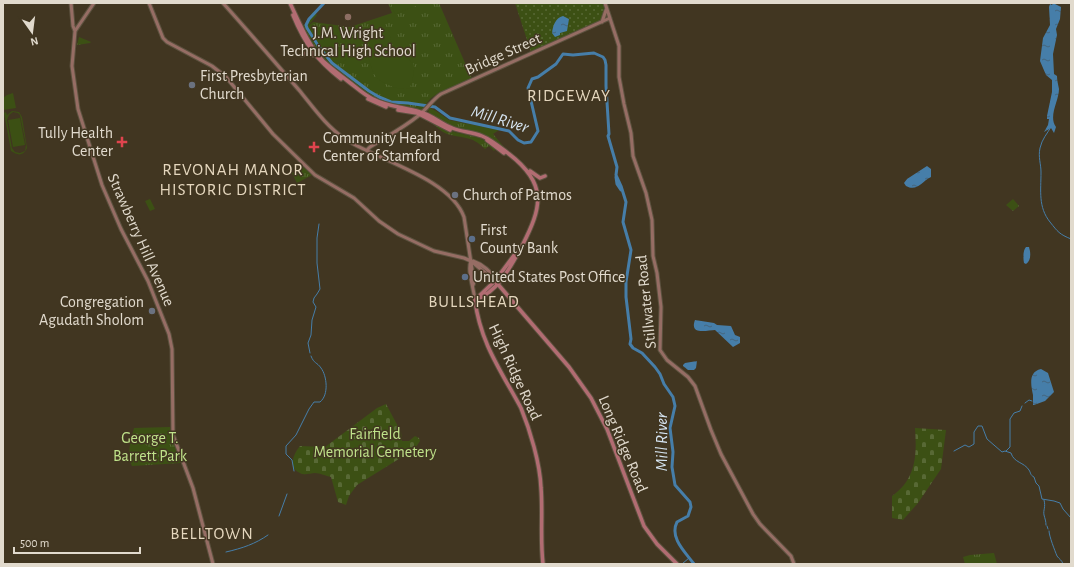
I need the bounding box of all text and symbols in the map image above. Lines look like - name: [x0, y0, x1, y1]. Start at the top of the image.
- north arrow: [12, 12, 52, 52]
- marker: J.M. Wright Technical High School: [343, 12, 353, 22]
- place label: J.M. Wright Technical High School: [280, 25, 416, 59]
- street label: Bridge Street: [463, 30, 543, 78]
- text: N: [29, 35, 39, 47]
- place label: First Presbyterian Church: [200, 68, 308, 102]
- marker: First Presbyterian Church: [187, 80, 197, 90]
- district label: RIDGEWAY: [527, 87, 611, 104]
- water label: Mill River: [469, 102, 531, 136]
- place label: Tully Health Center: [38, 125, 114, 159]
- place label: Community Health Center of Stamford: [323, 130, 442, 164]
- marker: Tully Health Center: [116, 136, 128, 148]
- marker: Community Health Center of Stamford: [308, 141, 320, 153]
- district label: REVONAH MANOR HISTORIC DISTRICT: [159, 161, 307, 198]
- street label: Strawberry Hill Avenue: [104, 171, 177, 309]
- place label: Church of Patmos: [463, 187, 572, 203]
- marker: Church of Patmos: [450, 190, 460, 200]
- place label: First County Bank: [480, 222, 559, 257]
- marker: First County Bank: [467, 234, 477, 244]
- street label: Stillwater Road: [633, 254, 659, 350]
- place label: United States Post Office: [473, 269, 625, 285]
- marker: United States Post Office: [460, 272, 470, 282]
- district label: BULLSHEAD: [428, 293, 520, 310]
- place label: Congregation Agudath Sholom: [39, 294, 144, 328]
- marker: Congregation Agudath Sholom: [147, 306, 157, 316]
- street label: High Ridge Road: [486, 321, 544, 423]
- street label: Long Ridge Road: [595, 393, 651, 495]
- water label: Mill River: [653, 412, 670, 471]
- park label: Fairfield Memorial Cemetery: [313, 426, 437, 461]
- park label: George T. Barrett Park: [113, 430, 188, 464]
- district label: BELLTOWN: [170, 525, 254, 542]
- scale bar: [14, 529, 140, 555]
- text: 500 m: [20, 537, 49, 549]

